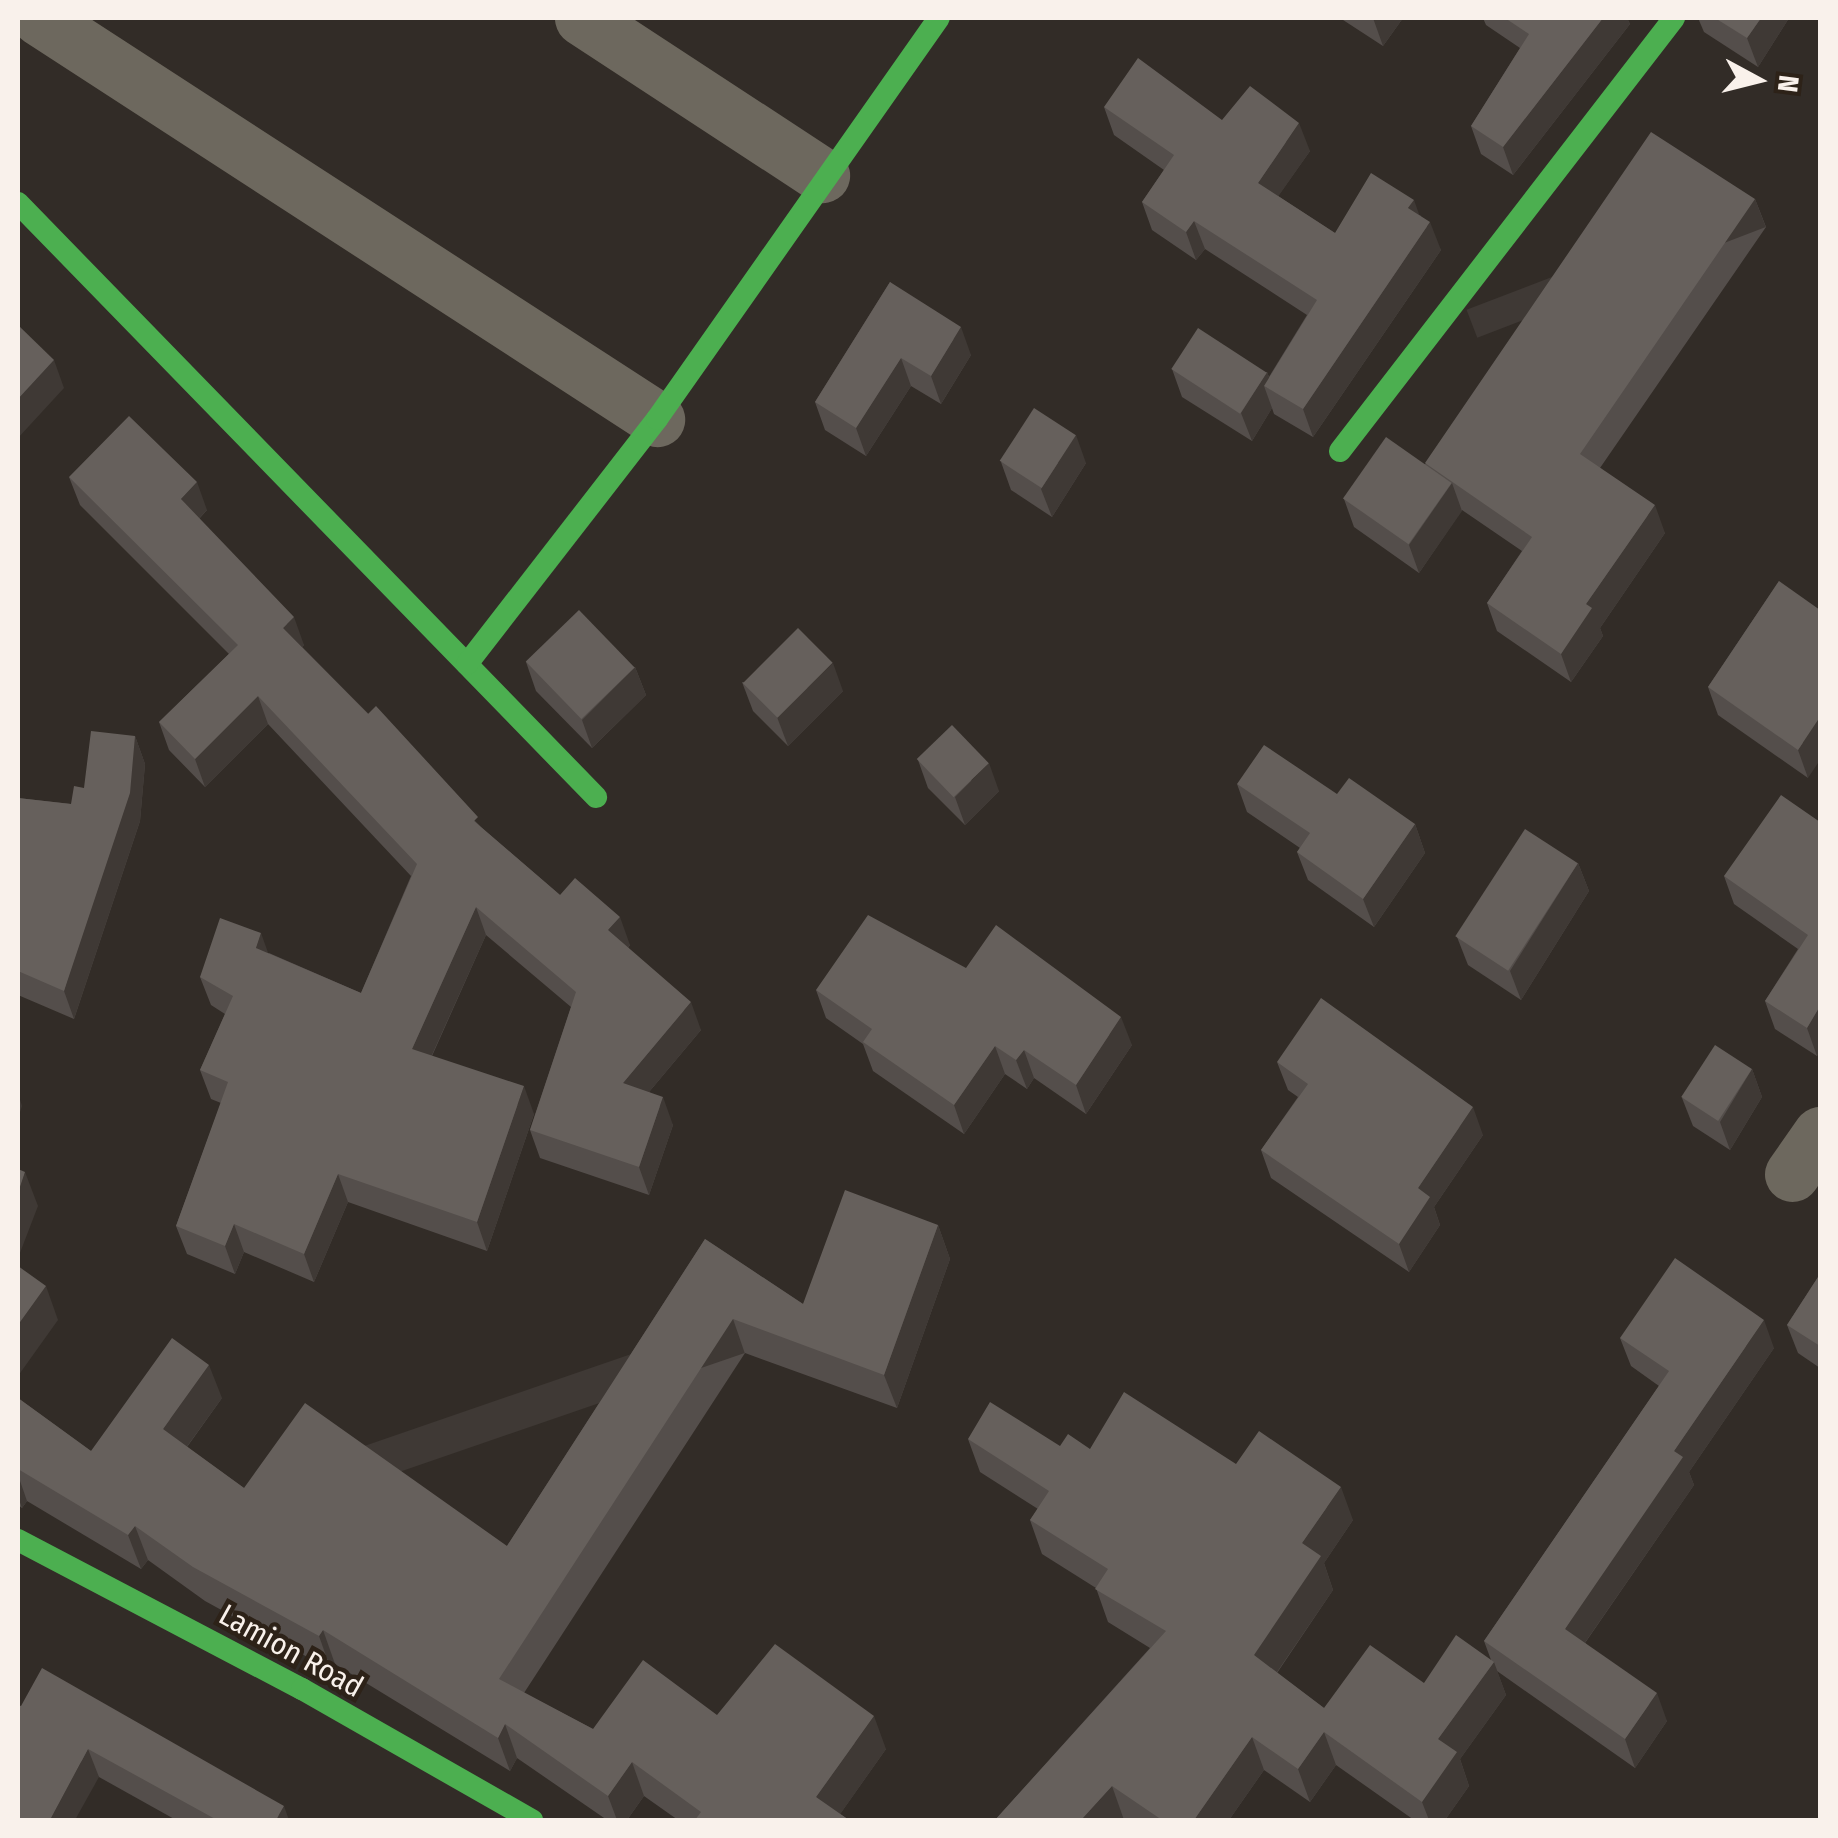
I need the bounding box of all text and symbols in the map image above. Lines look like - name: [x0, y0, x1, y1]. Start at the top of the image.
- north arrow: [1708, 30, 1808, 130]
- text: N: [1771, 73, 1806, 94]
- street label: Lamion Road: [213, 1597, 369, 1705]

